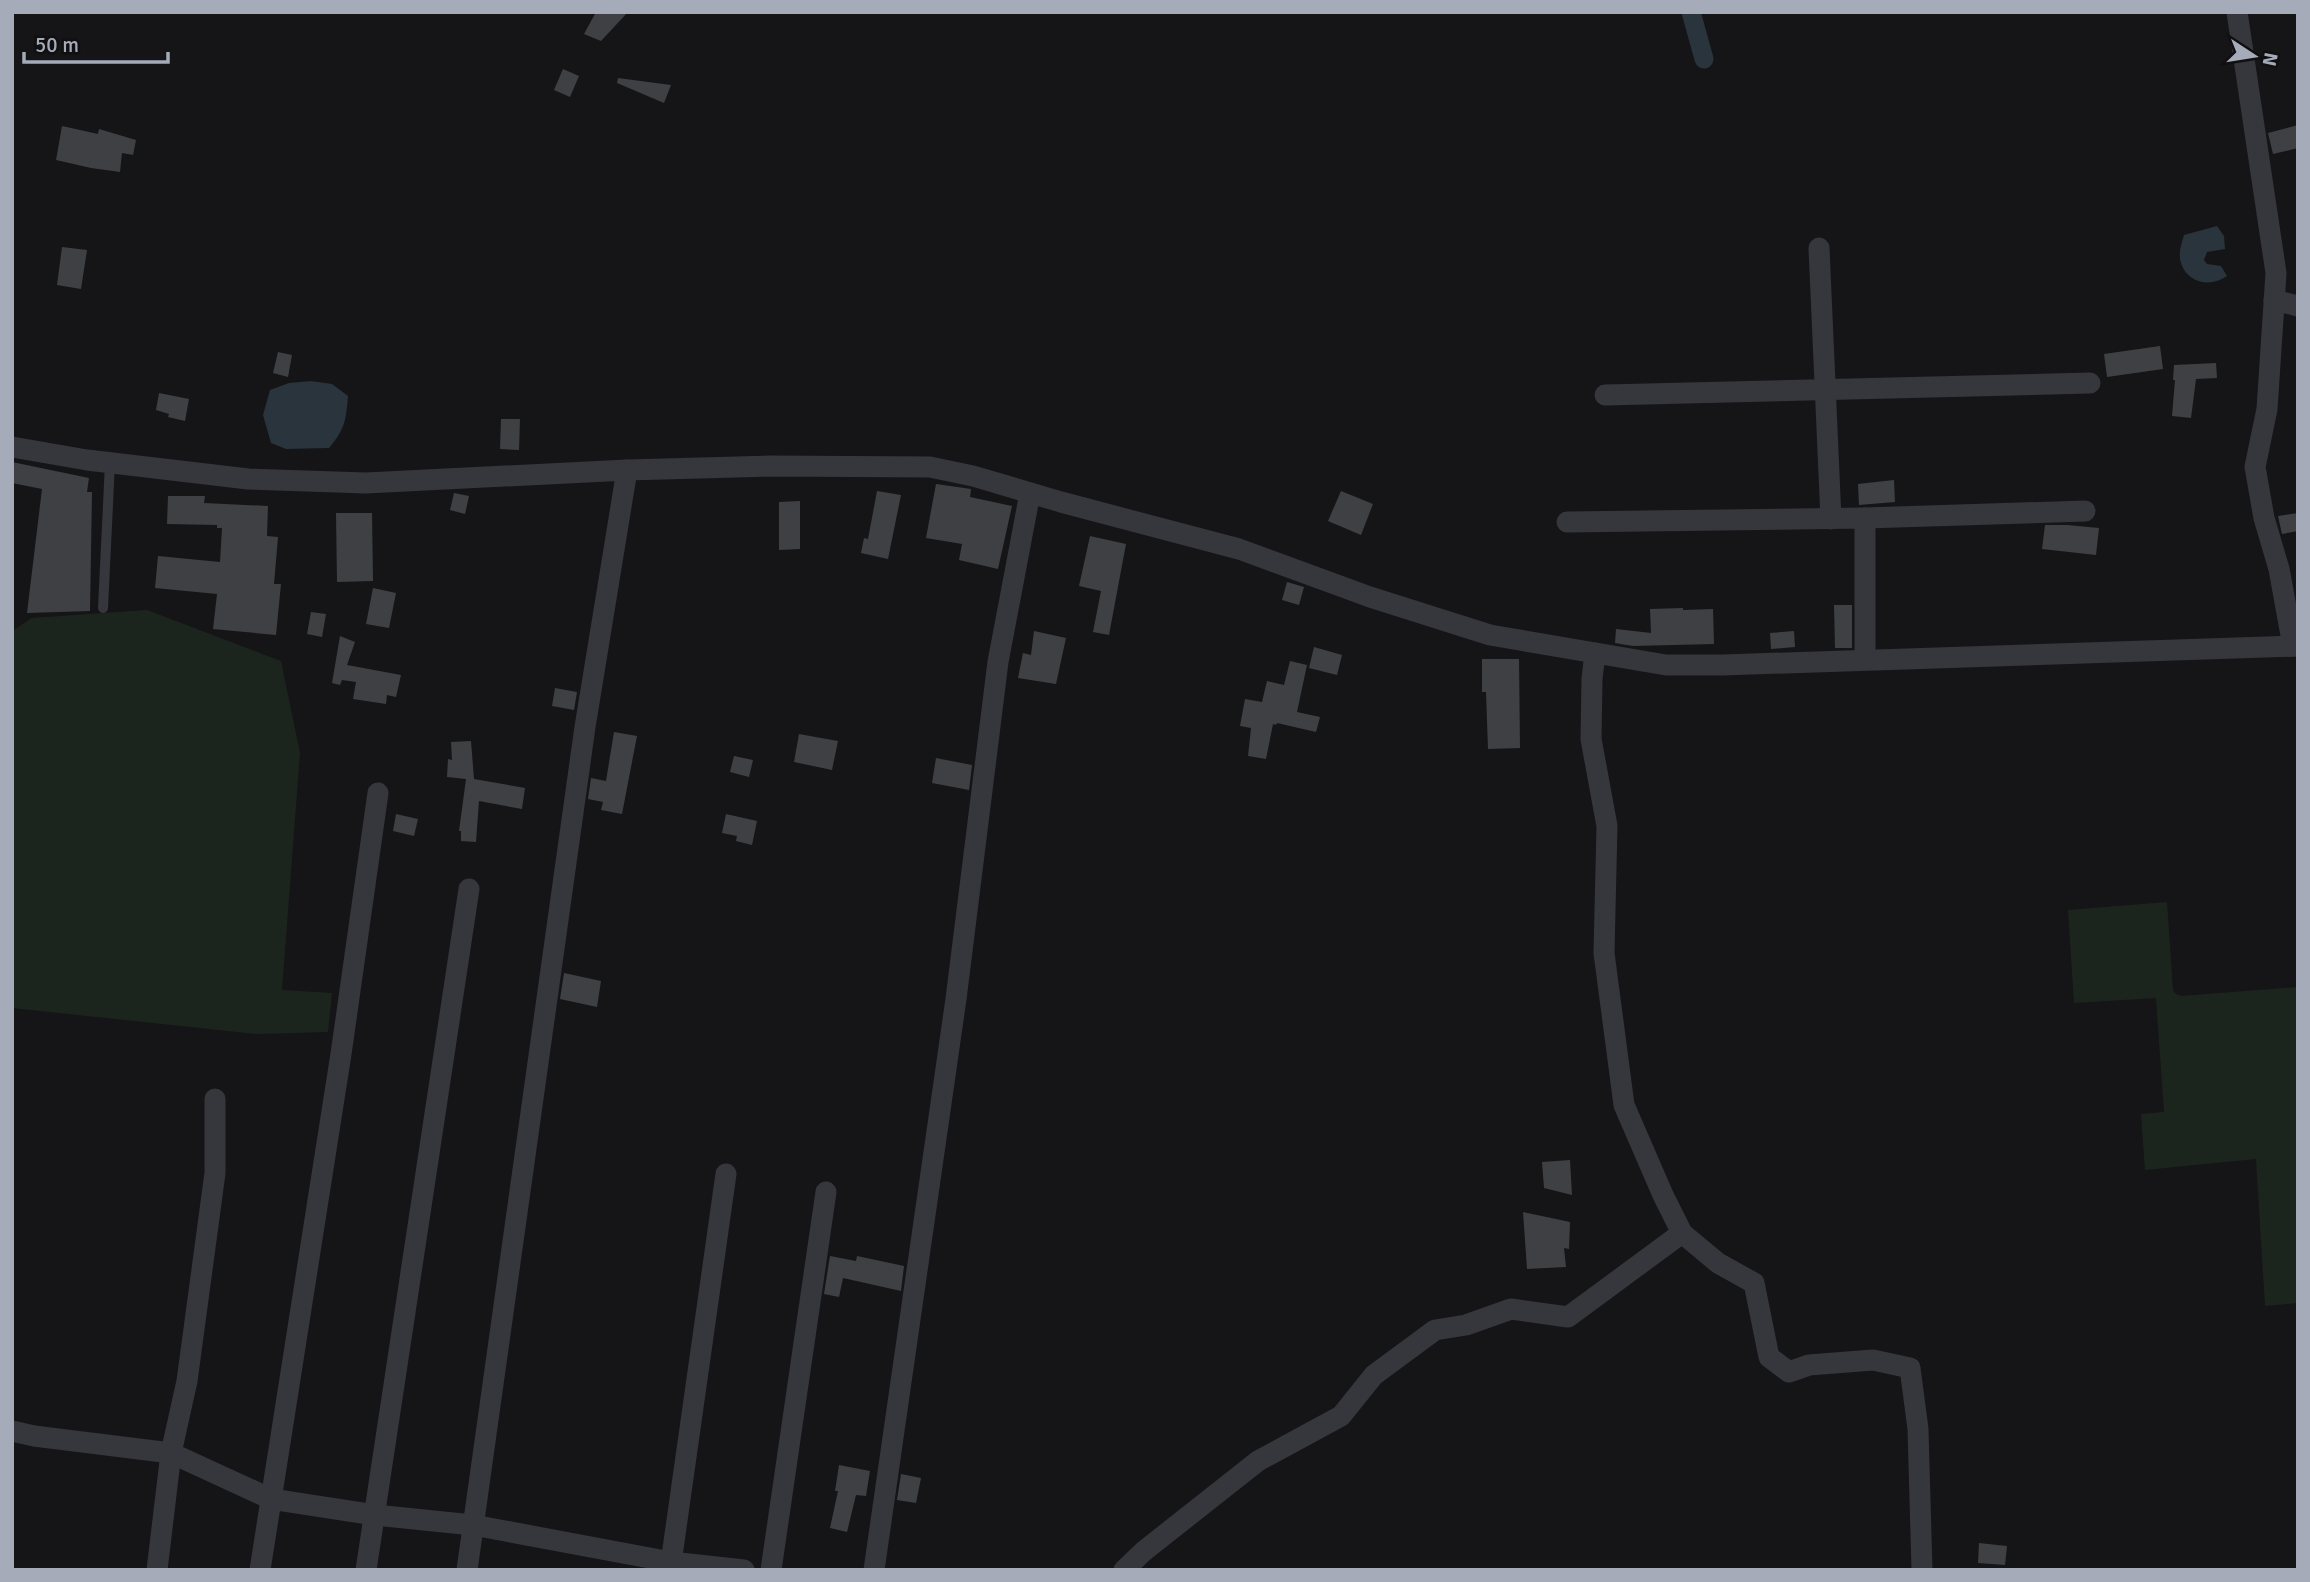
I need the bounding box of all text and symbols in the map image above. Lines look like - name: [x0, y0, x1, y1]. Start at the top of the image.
- scale bar: [24, 21, 168, 65]
- north arrow: [2219, 21, 2289, 91]
- text: 50 m: [35, 32, 79, 58]
- text: N: [2257, 50, 2283, 68]

